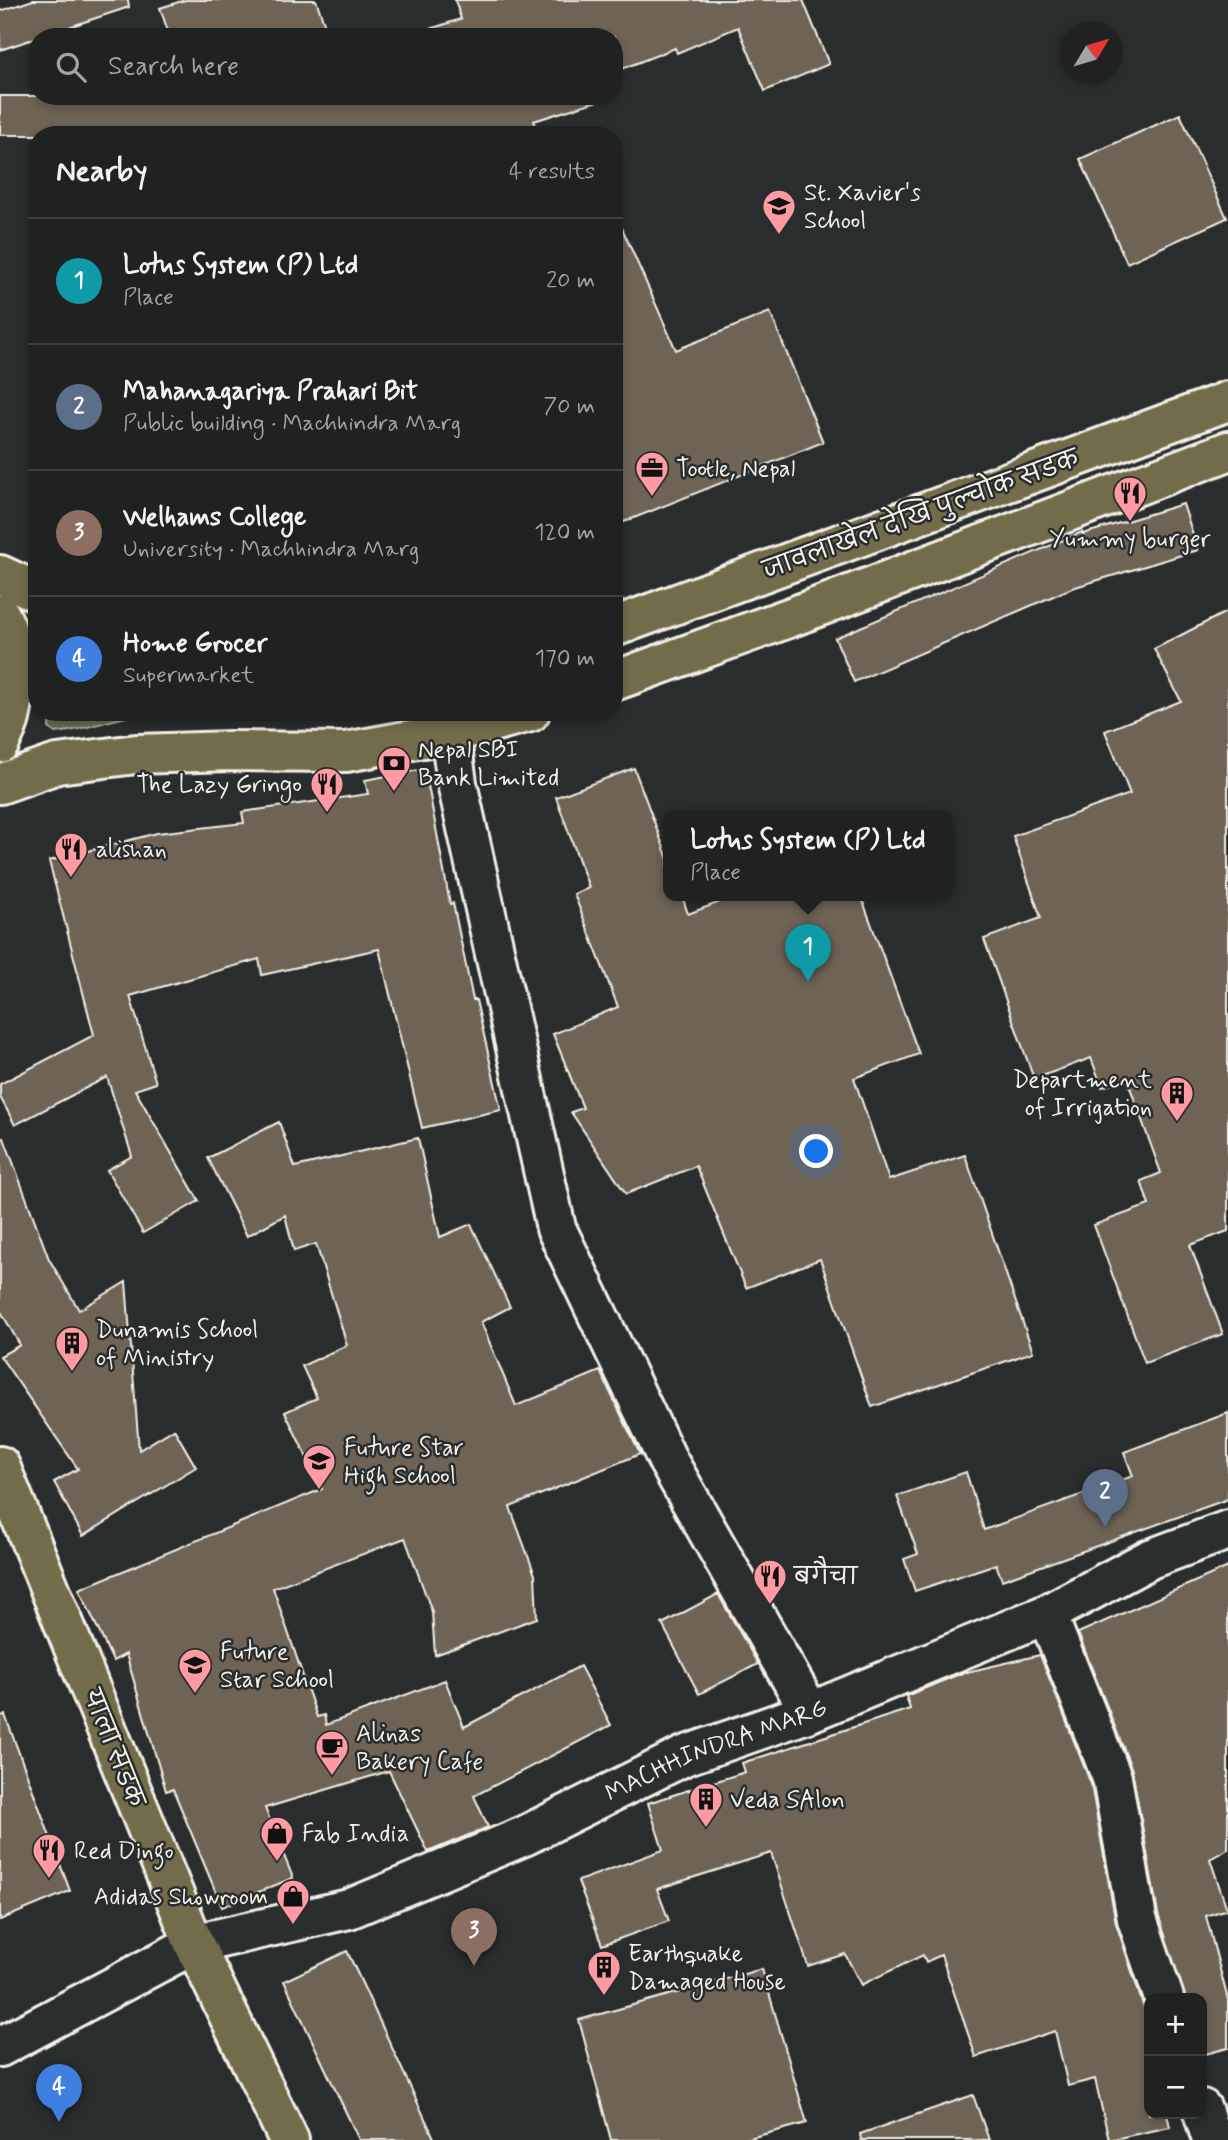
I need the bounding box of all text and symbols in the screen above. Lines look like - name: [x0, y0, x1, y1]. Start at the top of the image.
- north arrow: [1060, 21, 1123, 84]
- search box: [28, 28, 623, 105]
- icon: search: [52, 48, 90, 86]
- text: Search here: [108, 50, 239, 84]
- text: Nearby: [56, 152, 147, 191]
- text: 4 results: [509, 157, 595, 187]
- place label: St. Xavier's School: [804, 178, 921, 237]
- school or university icon: St. Xavier's School: [760, 187, 798, 236]
- text: Lotus System (P) Ltd: [123, 249, 358, 283]
- text: 1: [74, 266, 84, 296]
- text: 20 m: [546, 266, 595, 296]
- text: Place: [123, 283, 174, 313]
- text: Mahanagariya Prahari Bit: [123, 375, 418, 409]
- text: 2: [73, 392, 85, 422]
- text: 70 m: [543, 392, 595, 422]
- text: Public building · Machhindra Marg: [123, 409, 461, 439]
- street label: जावलाखेल देखि पुल्चोक सडक: [756, 438, 1084, 588]
- office icon: Tootle, Nepal: [633, 449, 671, 498]
- place label: Tootle, Nepal: [676, 454, 795, 485]
- restaurant icon: Yummy burger: [1111, 474, 1149, 523]
- text: Welhams College: [123, 501, 306, 535]
- text: 3: [74, 518, 84, 548]
- text: 120 m: [534, 518, 595, 548]
- place label: Yummy burger: [1050, 524, 1210, 555]
- text: University · Machhindra Marg: [123, 535, 419, 565]
- text: Home Grocer: [123, 627, 267, 661]
- text: 4: [72, 644, 86, 674]
- text: 170 m: [535, 644, 595, 674]
- text: Supermarket: [123, 661, 254, 691]
- place label: Nepal SBI Bank Limited: [418, 735, 559, 794]
- bank icon: Nepal SBI Bank Limited: [375, 744, 413, 793]
- restaurant icon: The Lazy Gringo: [308, 765, 346, 814]
- place label: The Lazy Gringo: [136, 770, 302, 803]
- popup: [663, 810, 953, 901]
- text: Lotus System (P) Ltd: [690, 824, 926, 858]
- restaurant icon: alishan: [52, 830, 90, 879]
- place label: alishan: [96, 835, 167, 866]
- text: Place: [690, 858, 741, 888]
- pin: 1: [785, 924, 831, 982]
- place label: Department of Irrigation: [1013, 1065, 1152, 1124]
- building icon: Department of Irrigation: [1158, 1074, 1196, 1123]
- your location: [799, 1134, 833, 1168]
- place label: Dunamis School of Ministry: [96, 1315, 258, 1374]
- building icon: Dunamis School of Ministry: [53, 1324, 91, 1373]
- place label: Future Star High School: [344, 1433, 464, 1495]
- school or university icon: Future Star High School: [300, 1442, 338, 1491]
- pin: 2: [1082, 1469, 1128, 1527]
- place label: बगैचा: [792, 1555, 859, 1593]
- restaurant icon: बगैचा: [751, 1557, 789, 1606]
- place label: Future Star School: [220, 1637, 334, 1696]
- school or university icon: Future Star School: [176, 1646, 214, 1695]
- street label: याला सडक: [74, 1683, 151, 1813]
- street label: MACHHINDRA MARG: [601, 1693, 832, 1810]
- place label: Alinas Bakery Cafe: [356, 1719, 483, 1778]
- cafe icon: Alinas Bakery Cafe: [313, 1728, 351, 1777]
- building icon: Veda SAlon: [687, 1780, 725, 1829]
- place label: Veda SAlon: [730, 1785, 845, 1816]
- shop icon: Fab India: [258, 1814, 296, 1863]
- place label: Fab India: [302, 1819, 409, 1850]
- restaurant icon: Red Dingo: [30, 1831, 68, 1880]
- place label: Red Dingo: [74, 1836, 174, 1870]
- shop icon: Adidas Showroom: [274, 1877, 312, 1926]
- place label: Adidas Showroom: [94, 1882, 268, 1913]
- pin: 3: [451, 1908, 497, 1966]
- place label: Earthquake Damaged House: [628, 1939, 786, 2000]
- building icon: Earthquake Damaged House: [585, 1948, 623, 1997]
- map controls: [1144, 1993, 1207, 2119]
- button: +: [1144, 1993, 1207, 2056]
- button: −: [1144, 2056, 1207, 2119]
- pin: 4: [36, 2064, 82, 2122]

